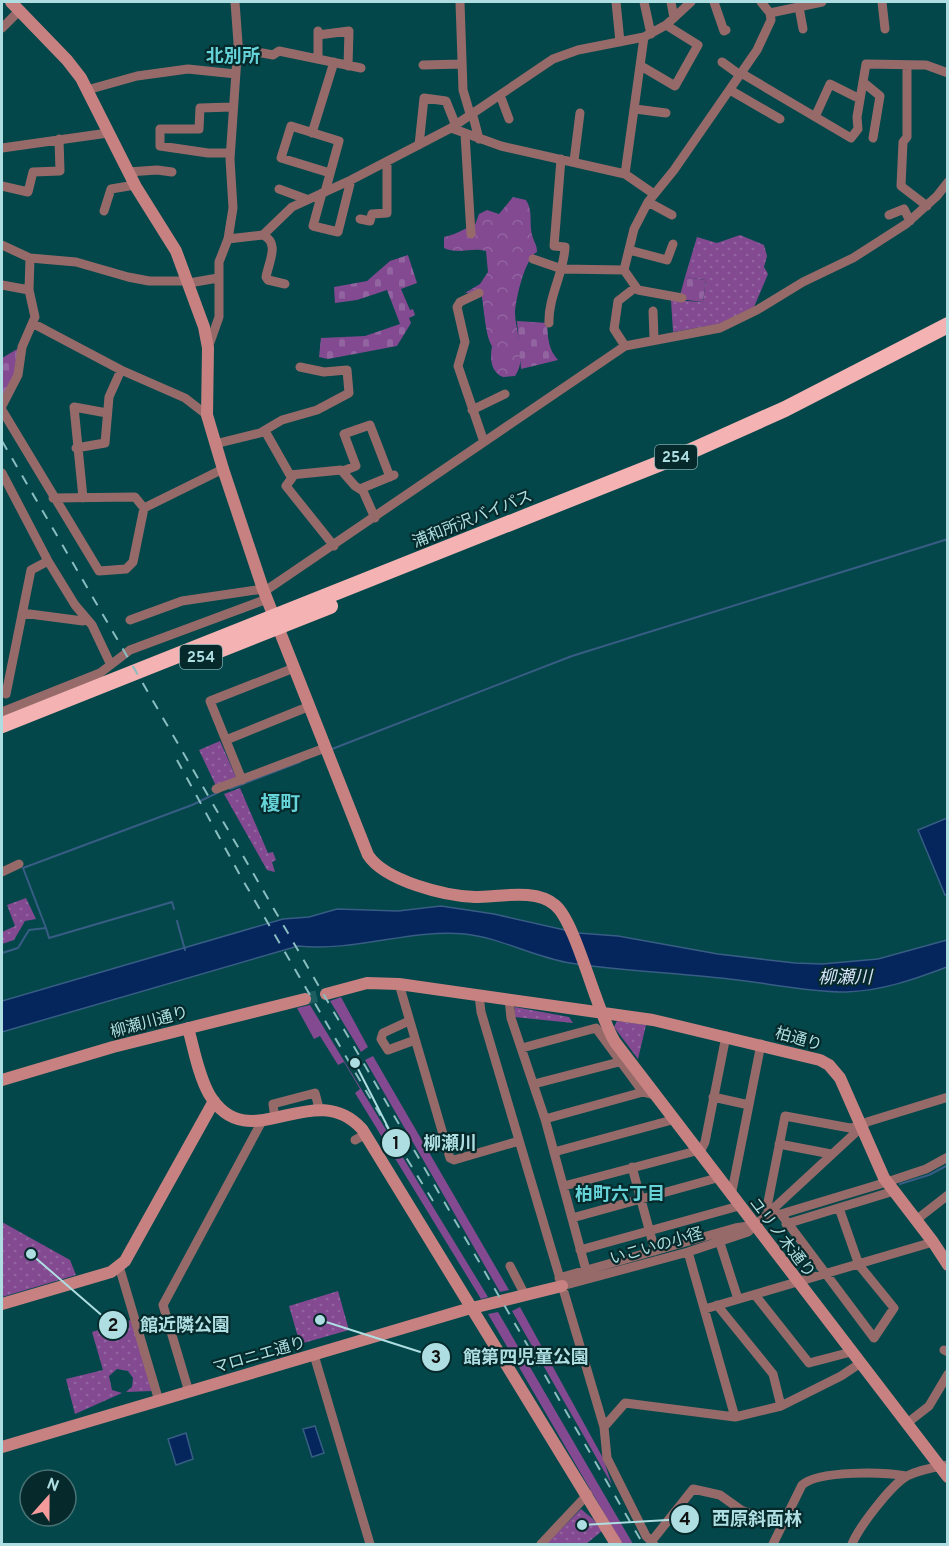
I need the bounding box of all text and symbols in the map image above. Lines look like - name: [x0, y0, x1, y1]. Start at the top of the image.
- district label: 北別所: [206, 46, 260, 69]
- road number: 254: [655, 445, 697, 469]
- street label: 浦和所沢バイパス: [410, 487, 536, 553]
- road number: 254: [180, 645, 222, 669]
- district label: 榎町: [260, 792, 300, 818]
- water label: 柳瀬川: [818, 967, 874, 990]
- street label: 柳瀬川通り: [108, 1003, 191, 1043]
- street label: 柏通り: [773, 1024, 824, 1056]
- callout: 柳瀬川: [381, 1125, 489, 1161]
- text: 1: [392, 1133, 400, 1156]
- text: 柳瀬川: [423, 1133, 477, 1156]
- district label: 柏町六丁目: [575, 1184, 665, 1207]
- street label: ユリノ木通り: [744, 1194, 819, 1282]
- street label: いこいの小径: [608, 1224, 705, 1270]
- callout: 館近隣公園: [98, 1307, 242, 1343]
- text: 2: [107, 1315, 119, 1338]
- text: 館近隣公園: [140, 1315, 230, 1338]
- street label: マロニエ通り: [211, 1333, 308, 1379]
- callout: 館第四児童公園: [421, 1339, 601, 1375]
- text: 3: [431, 1347, 441, 1370]
- text: 館第四児童公園: [463, 1347, 589, 1370]
- north arrow: [18, 1468, 78, 1528]
- text: N: [44, 1474, 62, 1497]
- callout: 西原斜面林: [670, 1501, 814, 1537]
- text: 4: [679, 1509, 691, 1532]
- text: 西原斜面林: [712, 1509, 802, 1532]

